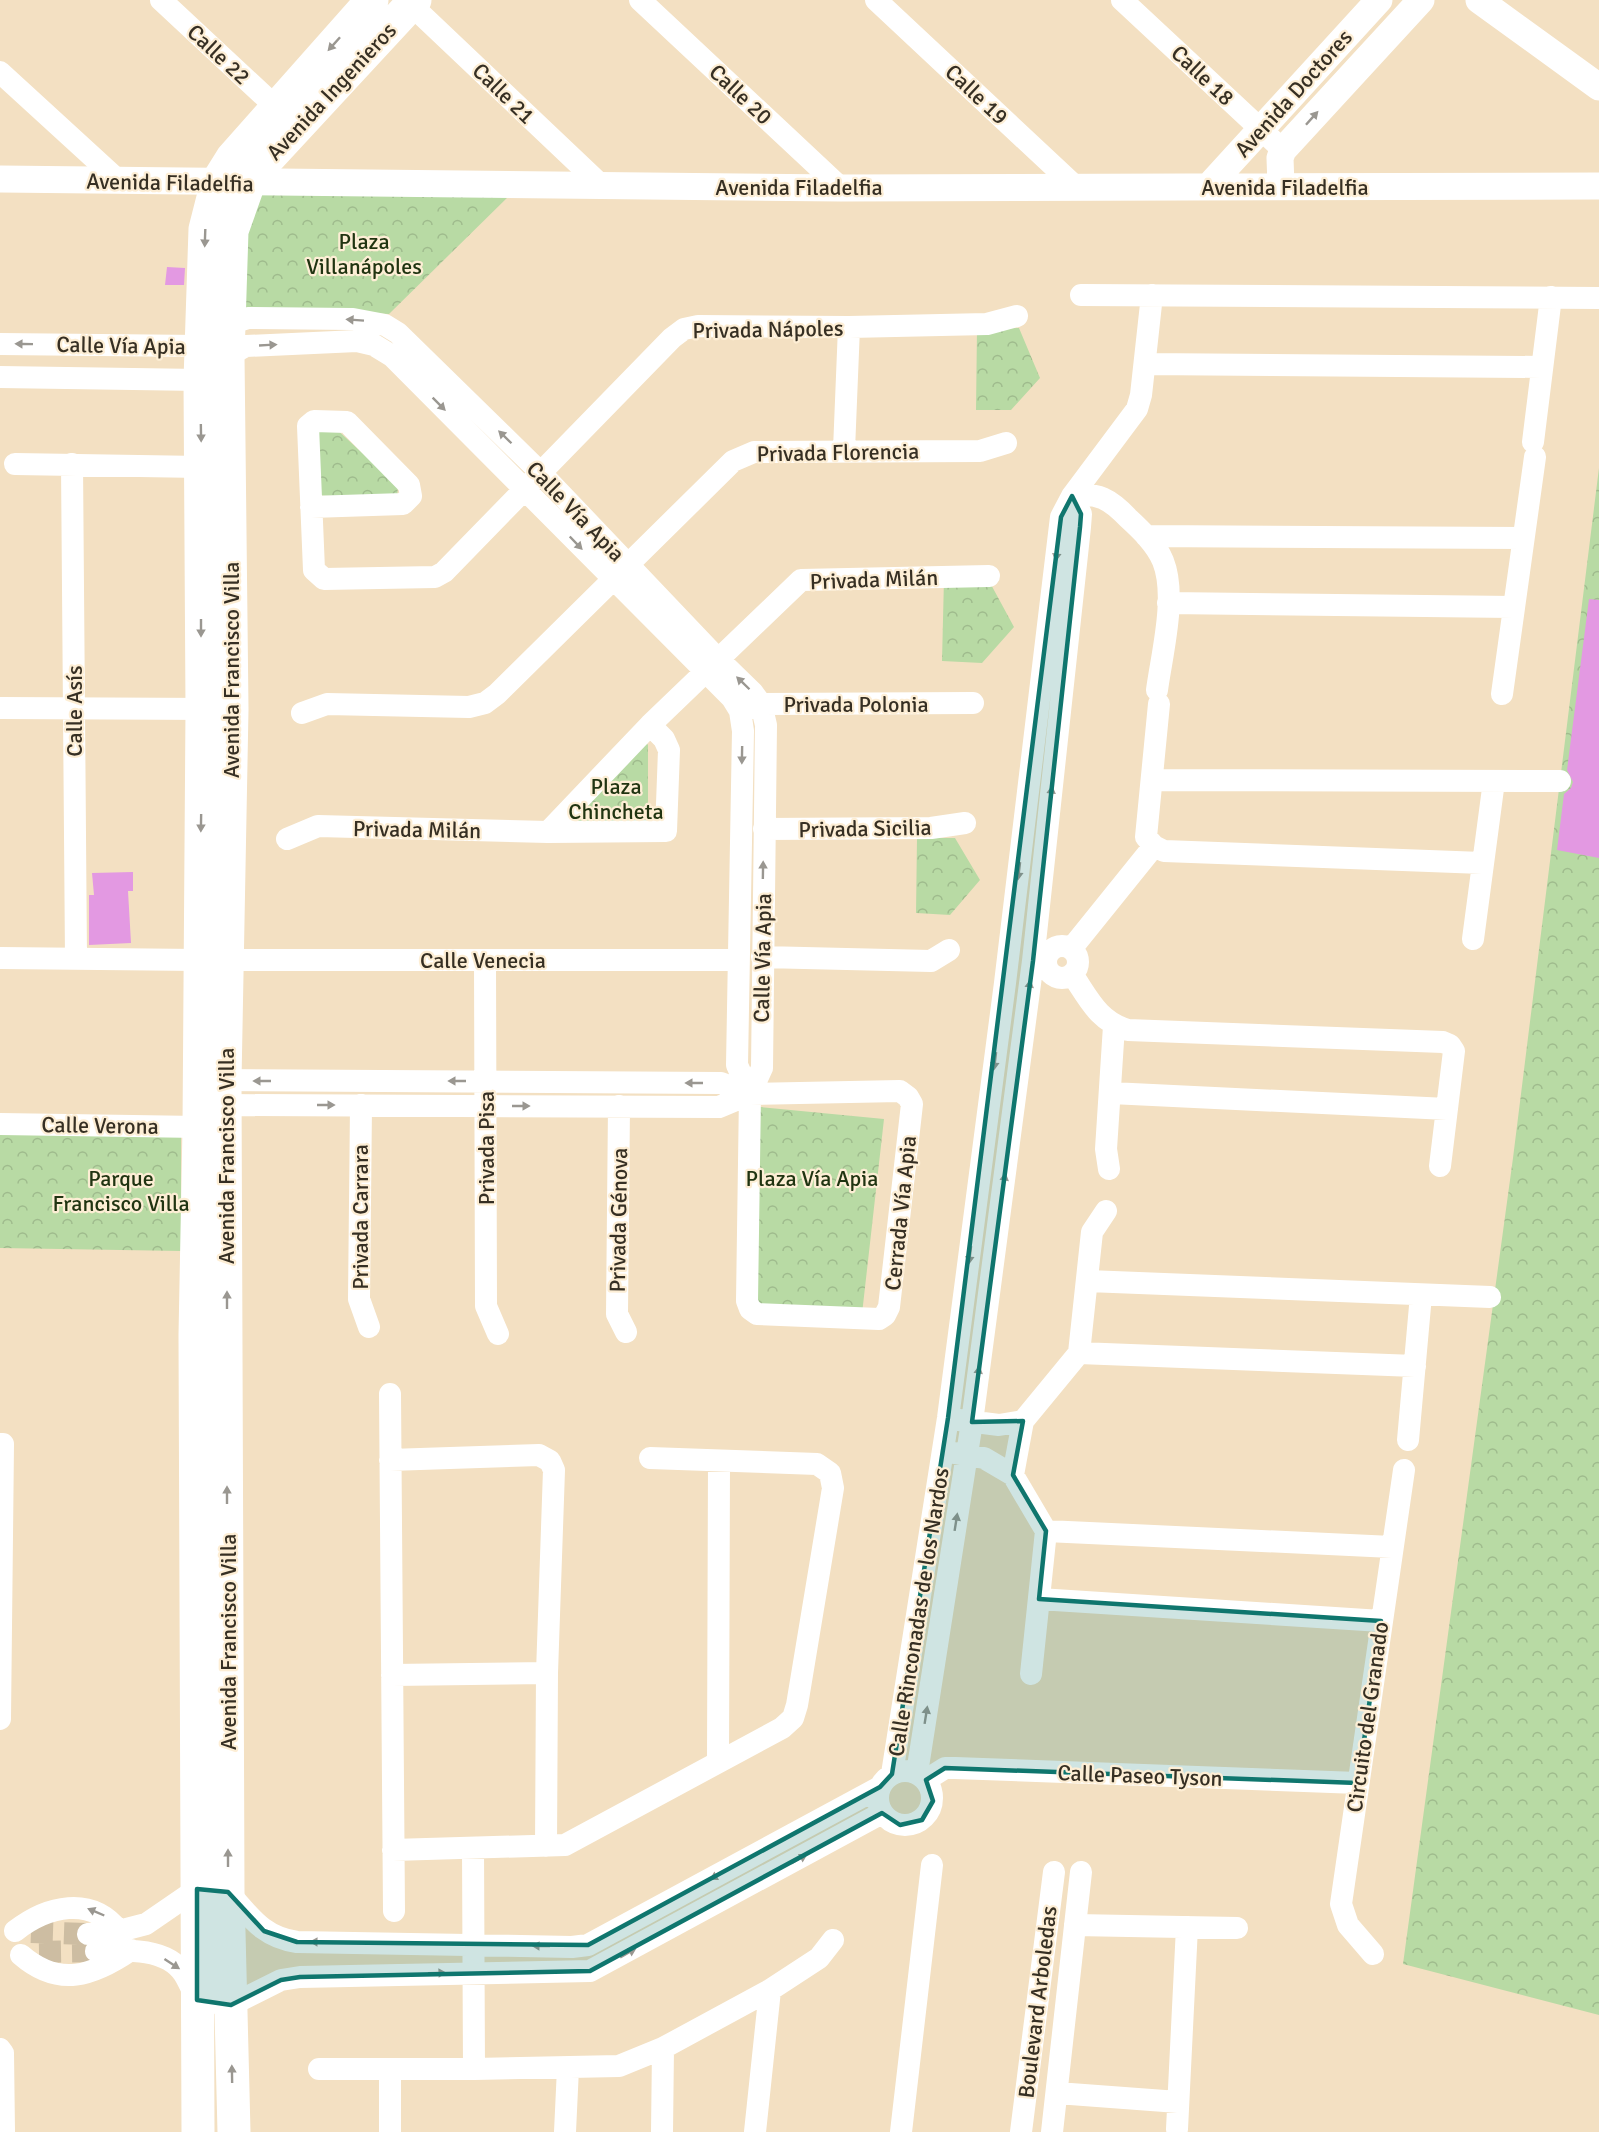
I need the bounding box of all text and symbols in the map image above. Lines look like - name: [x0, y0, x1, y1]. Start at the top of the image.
- street label: Avenida Ingenieros: [261, 17, 402, 166]
- street label: Calle 22: [182, 18, 256, 90]
- street label: Avenida Doctores: [1229, 24, 1358, 163]
- one-way arrow: [327, 36, 340, 52]
- street label: Calle 18: [1166, 39, 1240, 111]
- street label: Calle 21: [467, 57, 540, 130]
- street label: Calle 20: [704, 58, 778, 130]
- street label: Calle 19: [940, 58, 1014, 130]
- one-way arrow: [1305, 111, 1319, 126]
- street label: Avenida Filadelfia: [86, 168, 254, 197]
- street label: Avenida Filadelfia: [715, 174, 883, 201]
- street label: Avenida Filadelfia: [1201, 174, 1369, 201]
- park label: Plaza Villanápoles: [306, 228, 422, 280]
- one-way arrow: [200, 229, 209, 248]
- one-way arrow: [346, 315, 365, 324]
- street label: Privada Nápoles: [692, 315, 844, 344]
- street label: Calle Vía Apia: [56, 331, 186, 360]
- one-way arrow: [14, 339, 33, 349]
- one-way arrow: [259, 341, 278, 350]
- one-way arrow: [432, 396, 446, 410]
- one-way arrow: [196, 424, 205, 443]
- one-way arrow: [498, 431, 512, 445]
- street label: Privada Florencia: [756, 438, 920, 467]
- street label: Calle Vía Apia: [521, 455, 630, 567]
- one-way arrow: [569, 535, 583, 549]
- one-way arrow: [1052, 542, 1062, 561]
- street label: Avenida Francisco Villa: [218, 562, 245, 778]
- street label: Privada Milán: [809, 564, 939, 595]
- one-way arrow: [196, 619, 206, 638]
- street label: Calle Asís: [61, 665, 88, 757]
- one-way arrow: [735, 676, 750, 690]
- street label: Privada Polonia: [783, 691, 929, 718]
- one-way arrow: [738, 745, 747, 764]
- park label: Plaza Chincheta: [568, 773, 664, 825]
- one-way arrow: [1046, 785, 1056, 804]
- one-way arrow: [196, 814, 205, 833]
- street label: Privada Sicilia: [798, 814, 932, 843]
- street label: Privada Milán: [353, 815, 481, 844]
- one-way arrow: [758, 861, 768, 880]
- one-way arrow: [1014, 861, 1024, 880]
- street label: Calle Vía Apia: [748, 893, 777, 1023]
- street label: Calle Venecia: [420, 947, 546, 974]
- one-way arrow: [1025, 979, 1034, 998]
- street label: Avenida Francisco Villa: [213, 1048, 240, 1264]
- one-way arrow: [990, 1052, 1000, 1071]
- one-way arrow: [252, 1076, 271, 1086]
- one-way arrow: [447, 1076, 466, 1086]
- one-way arrow: [684, 1078, 703, 1088]
- street label: Privada Pisa: [473, 1091, 500, 1205]
- one-way arrow: [316, 1100, 335, 1110]
- one-way arrow: [511, 1101, 530, 1111]
- street label: Calle Verona: [41, 1111, 159, 1140]
- street label: Cerrada Vía Apia: [879, 1134, 922, 1292]
- street label: Privada Carrara: [347, 1144, 374, 1290]
- street label: Privada Génova: [604, 1147, 633, 1293]
- park label: Parque Francisco Villa: [52, 1165, 190, 1217]
- park label: Plaza Vía Apia: [746, 1165, 878, 1192]
- one-way arrow: [999, 1173, 1008, 1192]
- one-way arrow: [965, 1245, 974, 1264]
- one-way arrow: [222, 1290, 232, 1309]
- one-way arrow: [974, 1366, 983, 1385]
- street label: Calle Rinconadas de los Nardos: [882, 1466, 955, 1758]
- one-way arrow: [222, 1485, 232, 1504]
- one-way arrow: [952, 1513, 961, 1532]
- street label: Avenida Francisco Villa: [215, 1534, 242, 1750]
- street label: Circuito del Granado: [1341, 1620, 1394, 1814]
- one-way arrow: [922, 1705, 931, 1724]
- street label: Calle Paseo Tyson: [1057, 1759, 1223, 1792]
- one-way arrow: [223, 1848, 233, 1867]
- one-way arrow: [790, 1854, 807, 1864]
- one-way arrow: [709, 1870, 726, 1880]
- street label: Boulevard Arboledas: [1012, 1904, 1063, 2100]
- one-way arrow: [87, 1907, 105, 1917]
- one-way arrow: [309, 1937, 328, 1947]
- one-way arrow: [531, 1941, 550, 1951]
- one-way arrow: [619, 1948, 636, 1958]
- one-way arrow: [163, 1958, 179, 1970]
- one-way arrow: [427, 1969, 446, 1978]
- one-way arrow: [228, 2064, 237, 2083]

